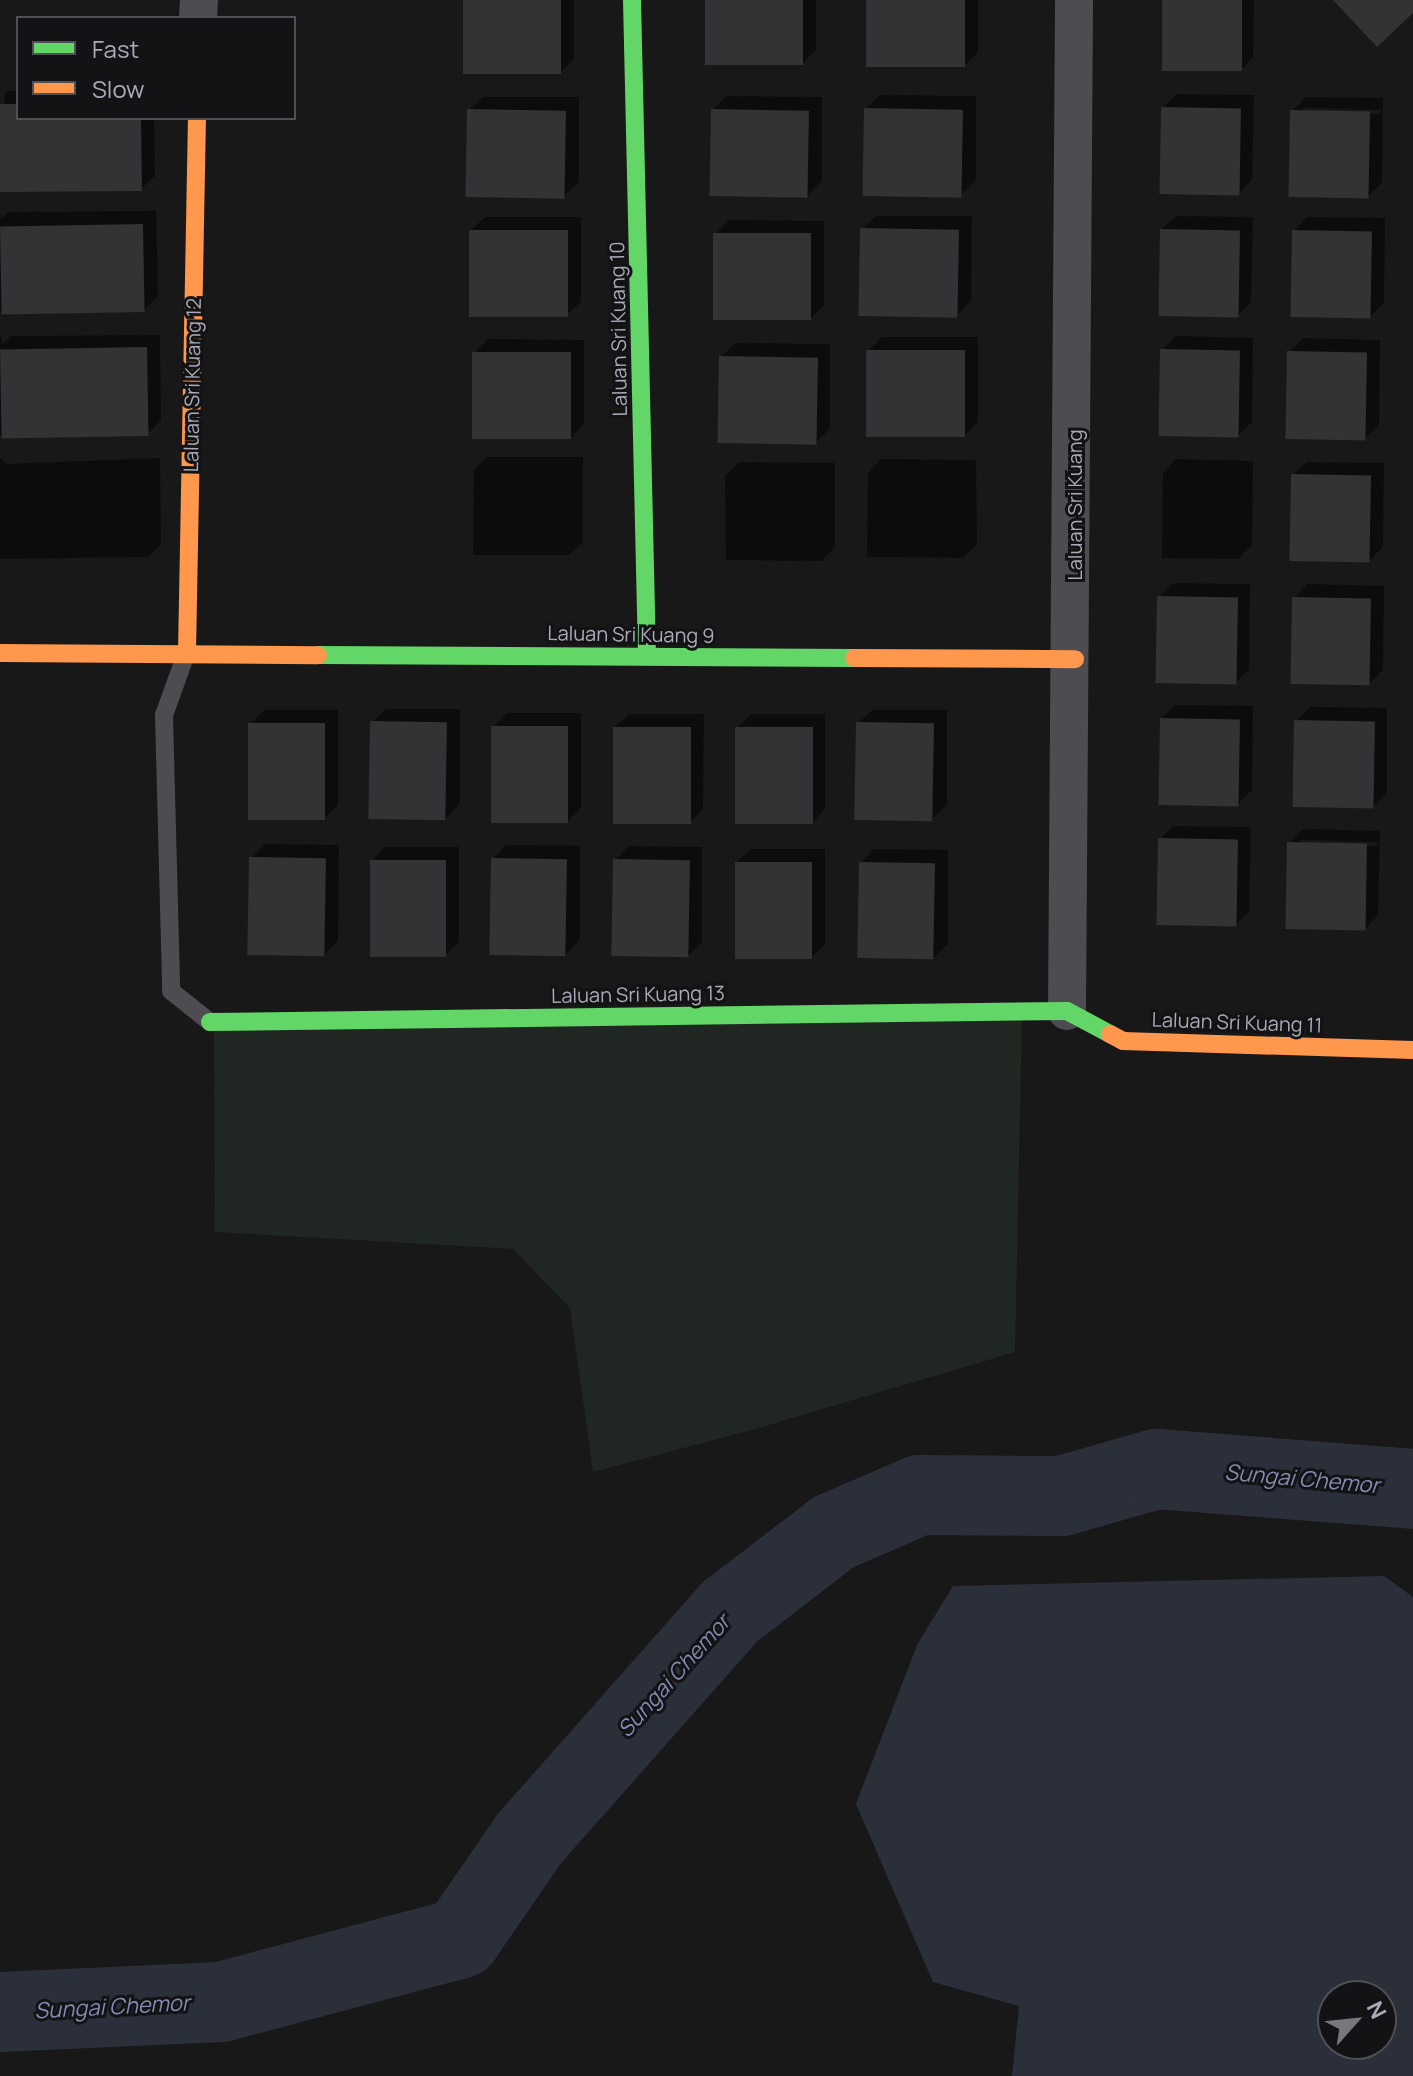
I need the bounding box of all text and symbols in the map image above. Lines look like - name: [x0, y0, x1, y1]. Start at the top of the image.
- legend: [16, 16, 296, 120]
- text: Fast: [92, 32, 139, 65]
- text: Slow: [92, 72, 145, 105]
- street label: Laluan Sri Kuang 10: [604, 241, 632, 417]
- street label: Laluan Sri Kuang 12: [178, 298, 206, 472]
- street label: Laluan Sri Kuang: [1062, 430, 1086, 580]
- street label: Laluan Sri Kuang 9: [547, 621, 715, 647]
- street label: Laluan Sri Kuang 13: [551, 980, 725, 1008]
- street label: Laluan Sri Kuang 11: [1151, 1007, 1323, 1037]
- water label: Sungai Chemor: [1223, 1459, 1381, 1499]
- water label: Sungai Chemor: [612, 1609, 736, 1743]
- north arrow: [1317, 1980, 1397, 2060]
- water label: Sungai Chemor: [34, 1990, 190, 2024]
- text: N: [1360, 1996, 1394, 2024]

